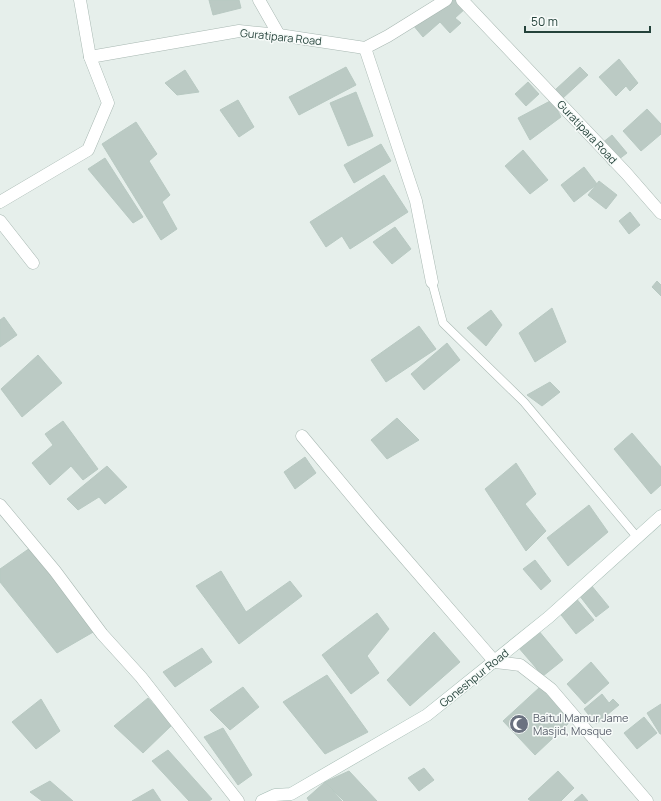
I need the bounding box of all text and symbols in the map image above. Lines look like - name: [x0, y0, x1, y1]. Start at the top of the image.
- scale bar: [525, 8, 650, 34]
- text: 50 m: [531, 13, 558, 30]
- street label: Guratipara Road: [240, 25, 323, 48]
- street label: Guratipara Road: [554, 97, 621, 167]
- street label: Goneshpur Road: [436, 645, 511, 710]
- place label: Baitul Mamur Jame Masjid, Mosque: [533, 710, 629, 738]
- mosque icon: Baitul Mamur Jame Masjid, Mosque: [508, 713, 530, 735]

